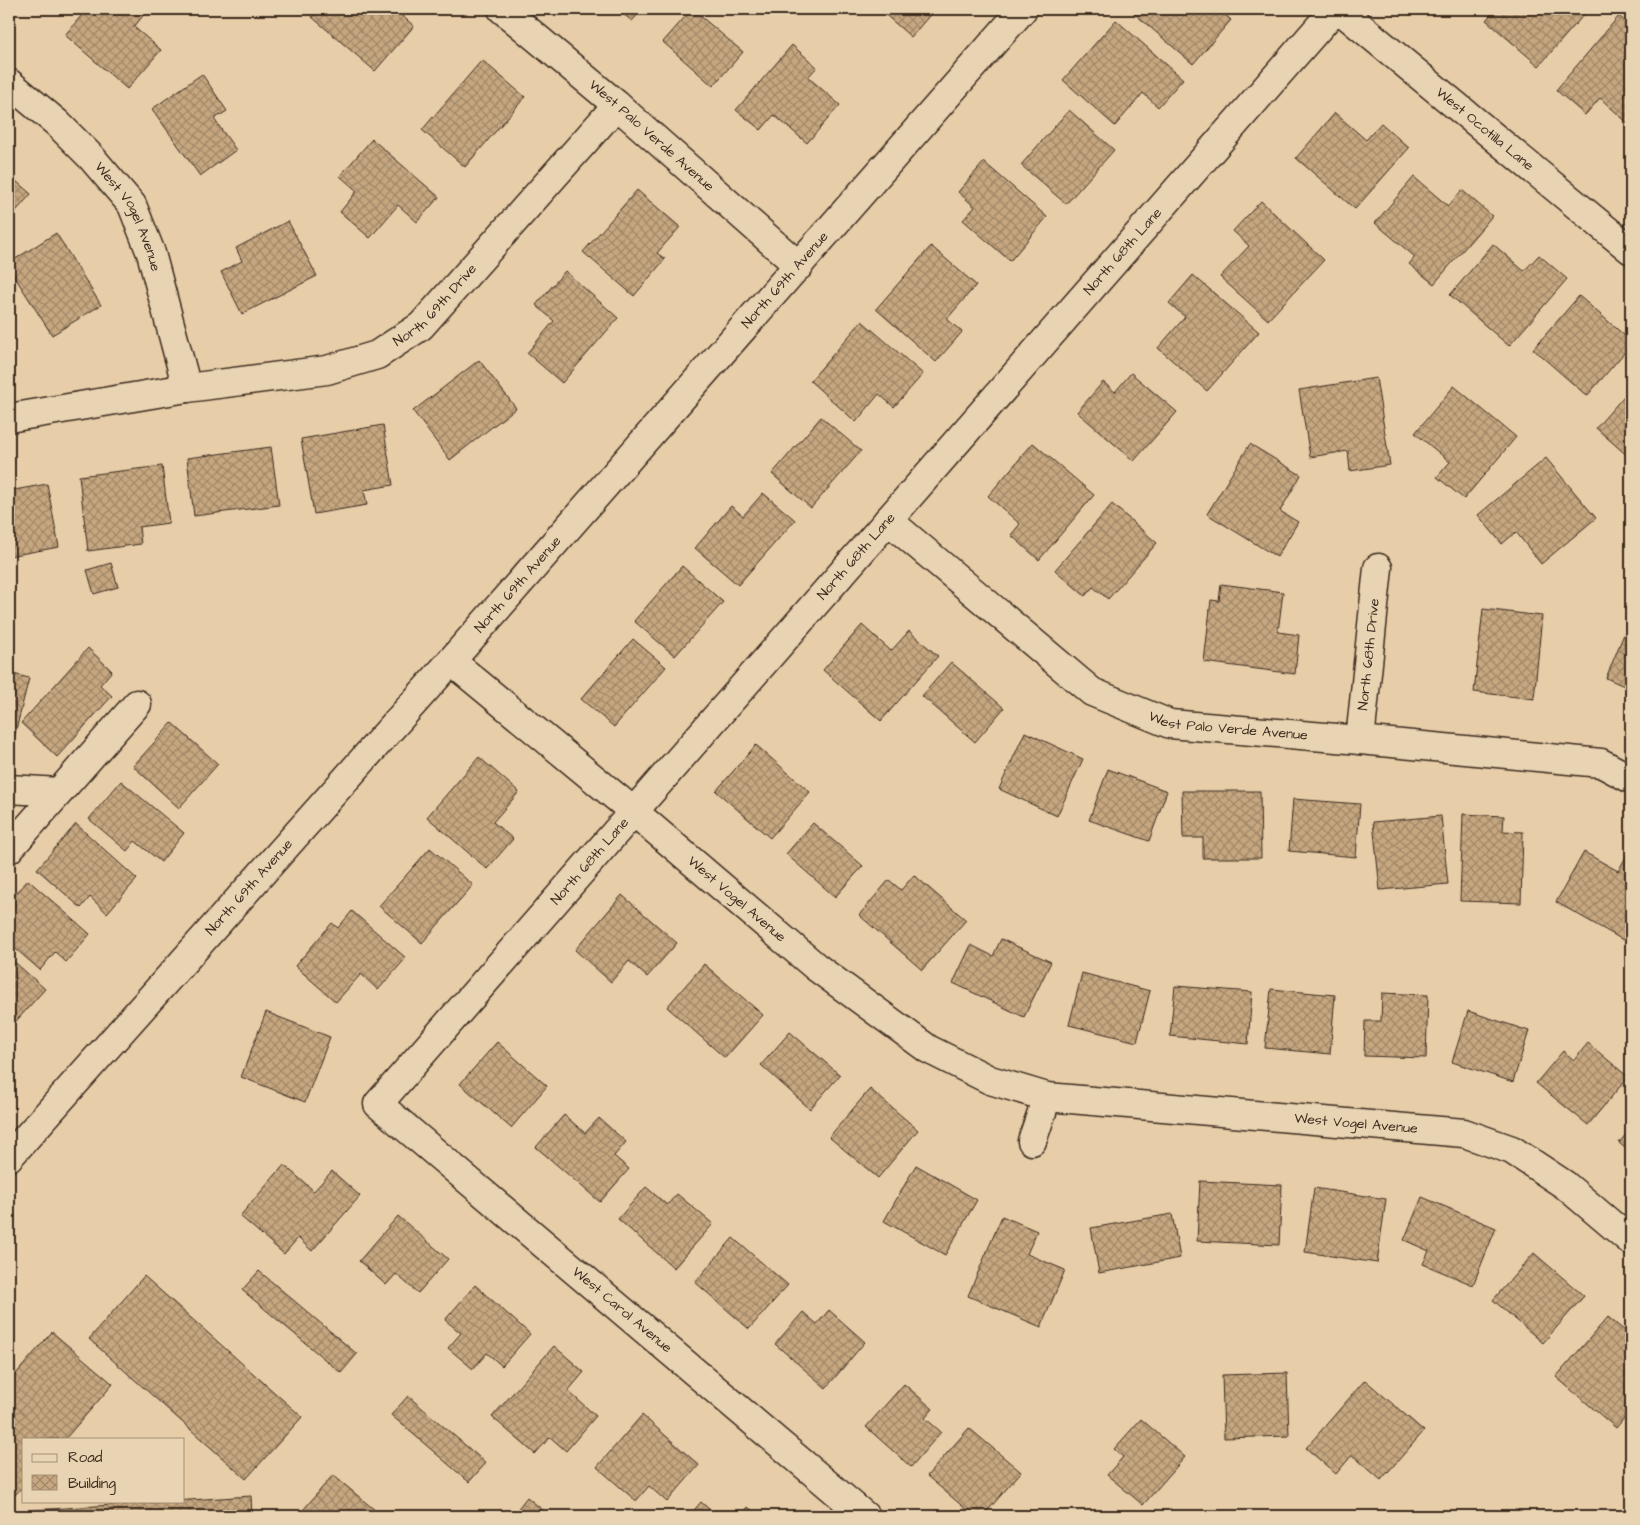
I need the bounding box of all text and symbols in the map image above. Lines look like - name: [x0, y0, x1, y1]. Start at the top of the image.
- street label: West Palo Verde Avenue: [584, 75, 719, 197]
- street label: West Ocotilla Lane: [1432, 83, 1538, 176]
- street label: West Vogel Avenue: [90, 158, 166, 274]
- street label: North 68th Lane: [1079, 203, 1167, 300]
- street label: North 69th Avenue: [737, 227, 834, 333]
- street label: North 69th Drive: [389, 259, 482, 352]
- street label: North 68th Lane: [813, 508, 901, 605]
- street label: North 69th Avenue: [470, 531, 566, 637]
- street label: North 68th Drive: [1353, 597, 1385, 711]
- street label: West Palo Verde Avenue: [1145, 706, 1309, 746]
- street label: North 68th Lane: [546, 813, 634, 909]
- street label: North 69th Avenue: [201, 835, 298, 940]
- street label: West Vogel Avenue: [683, 852, 791, 947]
- street label: West Vogel Avenue: [1293, 1108, 1419, 1139]
- street label: West Carol Avenue: [568, 1262, 677, 1358]
- legend: [22, 1438, 185, 1502]
- text: Road: [68, 1447, 103, 1468]
- text: Building: [68, 1473, 116, 1495]

